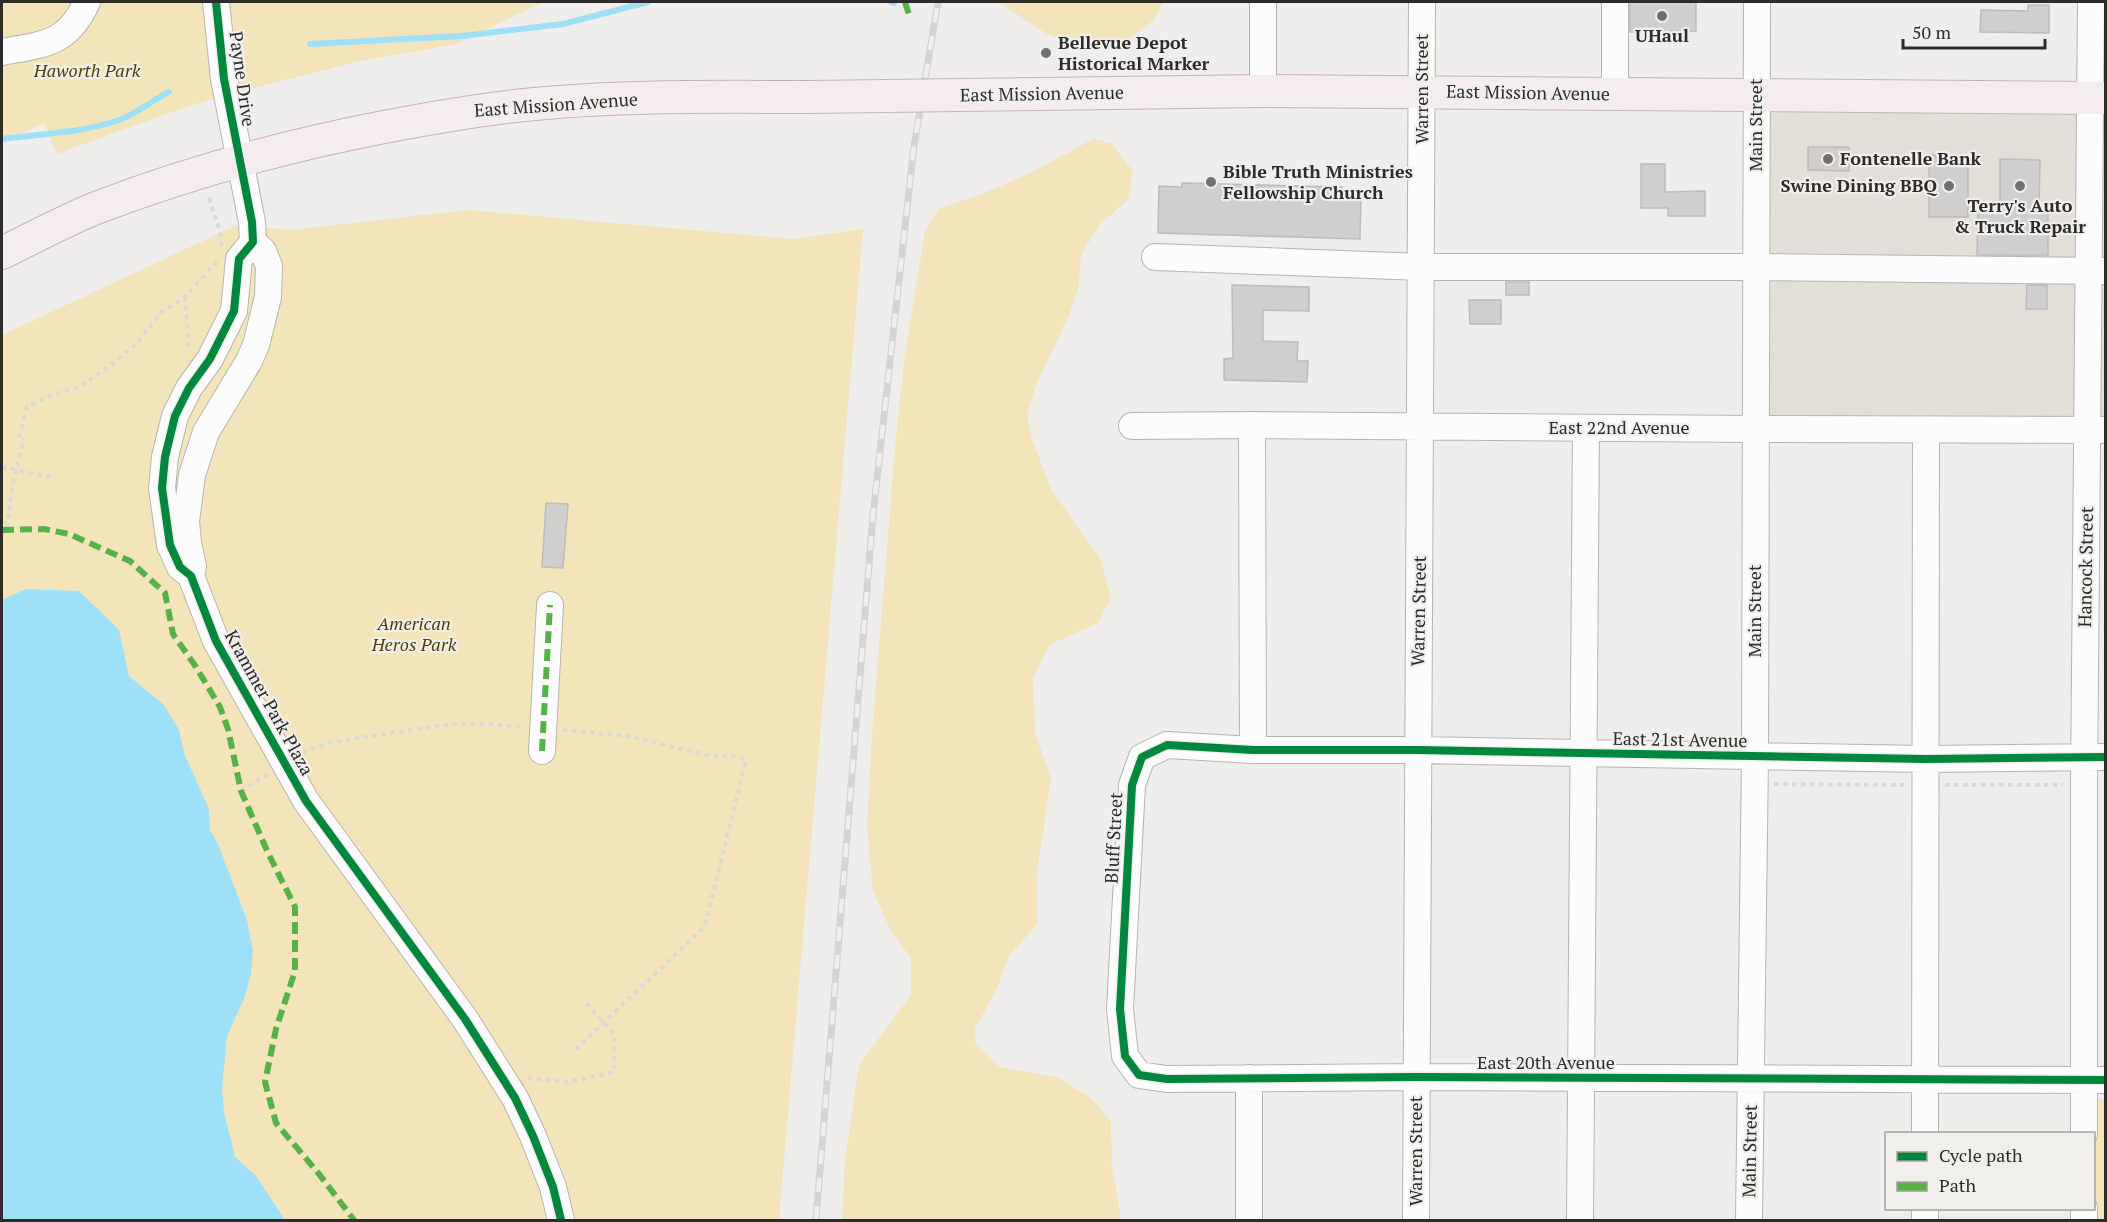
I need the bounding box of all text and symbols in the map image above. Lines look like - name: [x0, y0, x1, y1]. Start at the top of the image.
- marker: UHaul: [1655, 9, 1669, 23]
- scale bar: [1903, 12, 2046, 50]
- text: 50 m: [1912, 20, 1952, 44]
- place label: UHaul: [1635, 23, 1689, 47]
- street label: Payne Drive: [224, 30, 262, 128]
- place label: Bellevue Depot Historical Marker: [1058, 30, 1210, 75]
- street label: Warren Street: [1409, 33, 1433, 144]
- marker: Bellevue Depot Historical Marker: [1039, 46, 1053, 60]
- park label: Haworth Park: [33, 58, 141, 82]
- street label: Main Street: [1743, 78, 1767, 172]
- street label: East Mission Avenue: [1446, 79, 1610, 105]
- street label: East Mission Avenue: [960, 80, 1124, 106]
- street label: East Mission Avenue: [473, 86, 639, 122]
- place label: Fontenelle Bank: [1840, 146, 1982, 170]
- marker: Fontenelle Bank: [1821, 152, 1835, 166]
- place label: Bible Truth Ministries Fellowship Church: [1223, 159, 1413, 204]
- place label: Swine Dining BBQ: [1780, 173, 1937, 197]
- marker: Bible Truth Ministries Fellowship Church: [1204, 175, 1218, 189]
- marker: Swine Dining BBQ: [1942, 179, 1956, 193]
- marker: Terry's Auto & Truck Repair: [2013, 179, 2027, 193]
- place label: Terry's Auto & Truck Repair: [1954, 193, 2086, 238]
- street label: East 22nd Avenue: [1548, 415, 1690, 439]
- street label: Hancock Street: [2072, 506, 2098, 628]
- street label: Warren Street: [1405, 555, 1431, 667]
- street label: Main Street: [1742, 564, 1766, 658]
- park label: American Heros Park: [371, 611, 457, 656]
- street label: Krammer Park Plaza: [220, 626, 320, 779]
- street label: East 21st Avenue: [1612, 726, 1748, 752]
- street label: Bluff Street: [1099, 791, 1127, 884]
- street label: East 20th Avenue: [1477, 1050, 1615, 1074]
- street label: Warren Street: [1403, 1095, 1427, 1206]
- street label: Main Street: [1736, 1104, 1762, 1198]
- legend: [1885, 1132, 2095, 1210]
- text: Cycle path: [1939, 1143, 2023, 1167]
- text: Path: [1939, 1173, 1976, 1197]

